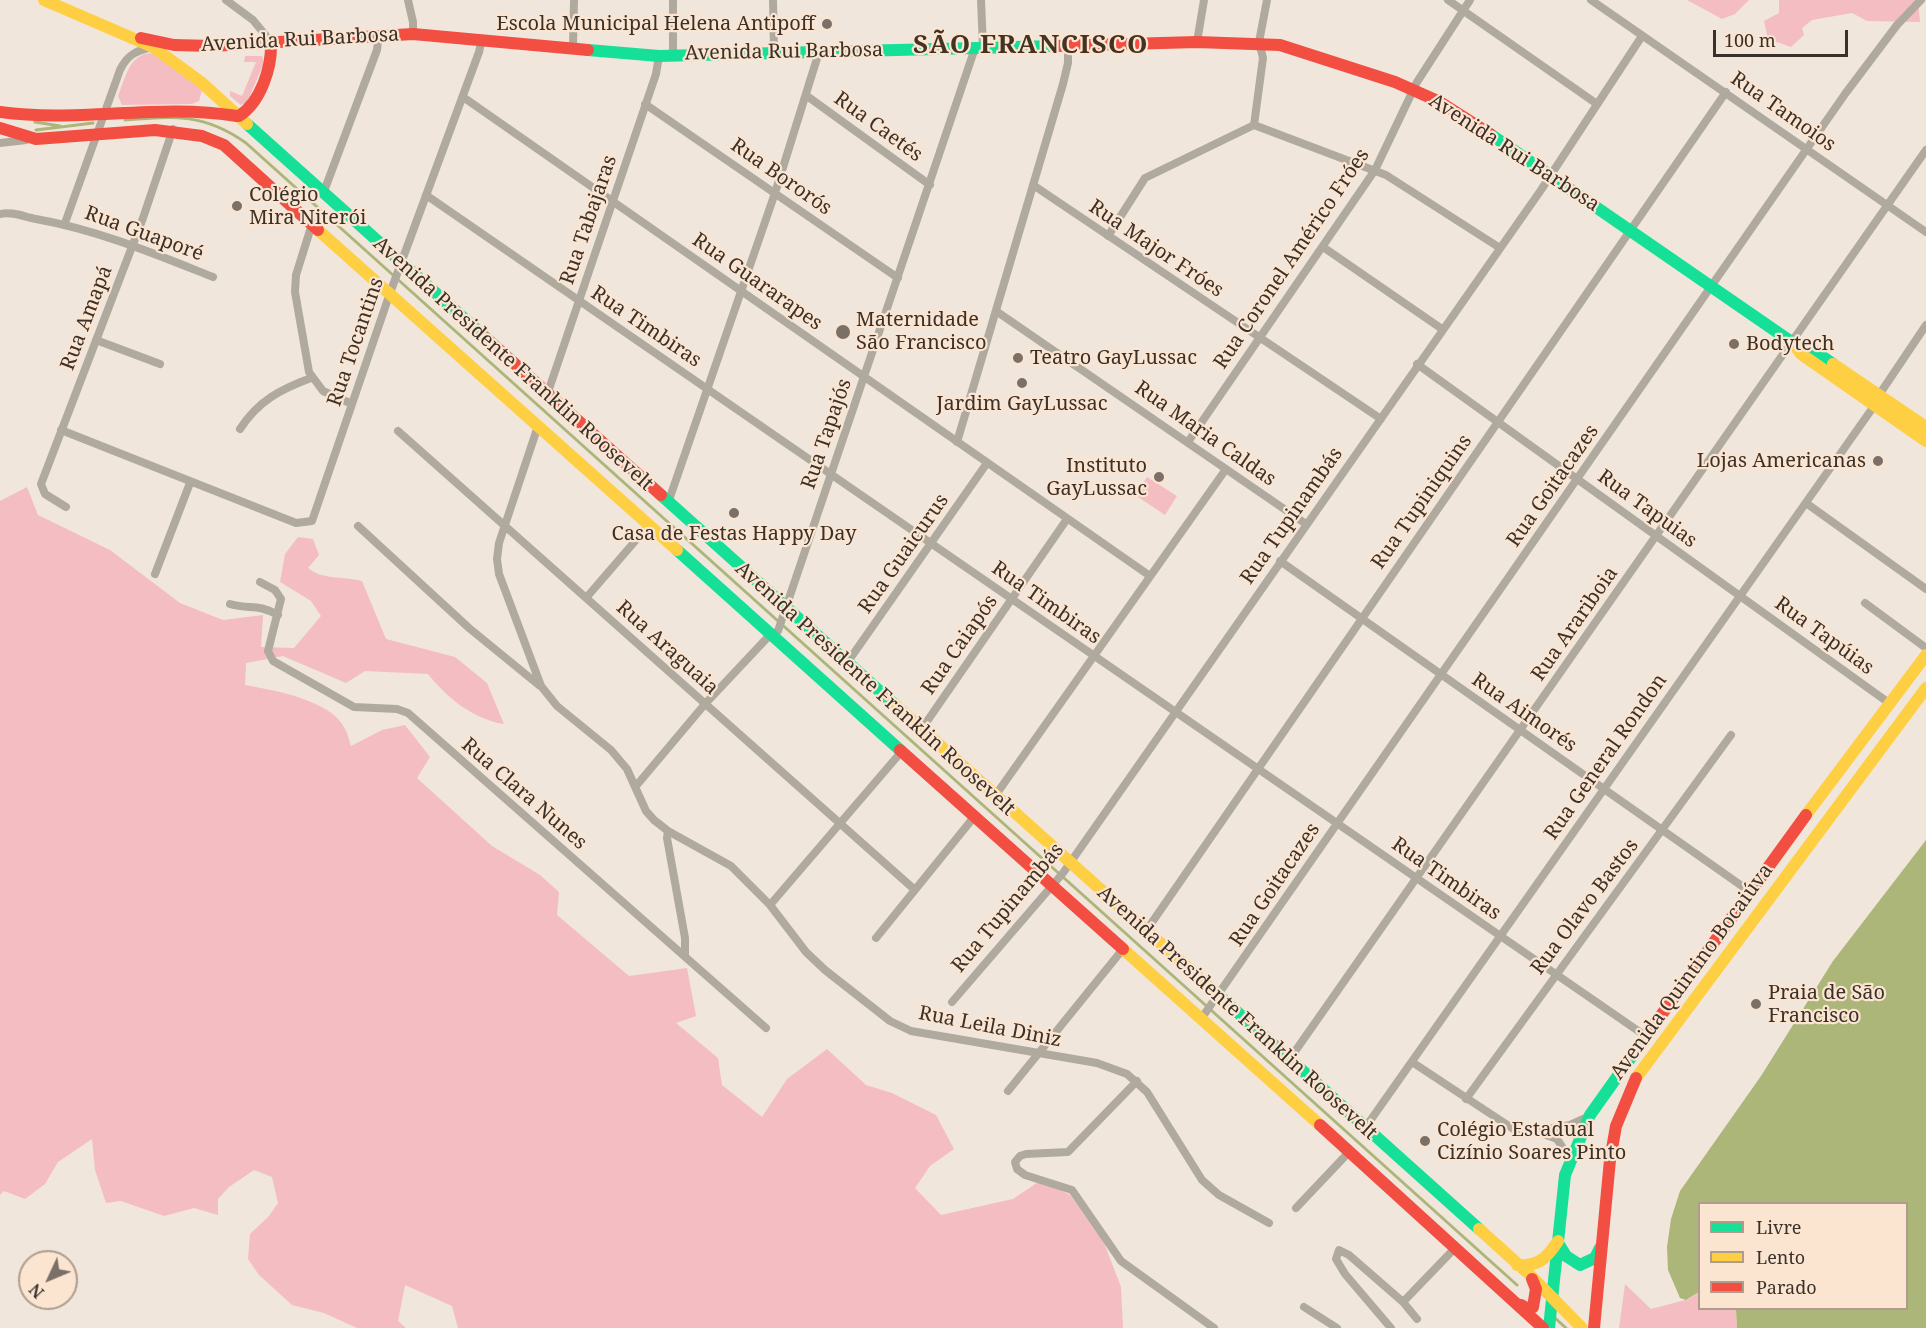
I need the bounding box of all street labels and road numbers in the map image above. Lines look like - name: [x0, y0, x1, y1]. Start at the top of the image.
- street label: Avenida Rui Barbosa: [200, 23, 400, 57]
- street label: Avenida Rui Barbosa: [685, 38, 883, 66]
- street label: Rua Tamoios: [1726, 67, 1840, 157]
- street label: Rua Caetés: [829, 87, 927, 167]
- street label: Avenida Rui Barbosa: [1424, 89, 1604, 217]
- street label: Rua Bororós: [726, 133, 836, 221]
- street label: Rua Coronel Américo Fróes: [1209, 144, 1375, 374]
- street label: Rua Tabajaras: [556, 152, 622, 288]
- street label: Rua Major Fróes: [1084, 195, 1228, 303]
- street label: Rua Guaporé: [81, 201, 207, 267]
- street label: Rua Guararapes: [687, 228, 827, 336]
- street label: Avenida Presidente Franklin Roosevelt: [368, 232, 658, 496]
- street label: Rua Amapá: [56, 262, 118, 374]
- street label: Rua Tocantins: [323, 275, 389, 409]
- street label: Rua Timbiras: [586, 281, 706, 373]
- street label: Rua Tapajós: [797, 376, 857, 492]
- street label: Rua Maria Caldas: [1130, 376, 1280, 492]
- street label: Rua Goitacazes: [1502, 420, 1604, 552]
- street label: Rua Tupiniquins: [1367, 430, 1477, 574]
- street label: Rua Tupinambás: [1236, 443, 1348, 589]
- street label: Rua Tapuias: [1593, 465, 1701, 553]
- street label: Rua Guaicurus: [854, 490, 954, 618]
- street label: Avenida Presidente Franklin Roosevelt: [730, 557, 1020, 821]
- street label: Rua Timbiras: [987, 557, 1105, 649]
- street label: Rua Arariboia: [1527, 562, 1623, 686]
- street label: Rua Caiapós: [917, 590, 1003, 700]
- street label: Rua Tapúias: [1770, 592, 1878, 680]
- street label: Rua Araguaia: [611, 596, 723, 700]
- street label: Rua Aimorés: [1467, 668, 1581, 758]
- street label: Rua General Rondon: [1540, 670, 1672, 844]
- street label: Rua Clara Nunes: [456, 733, 592, 855]
- street label: Rua Goitacazes: [1225, 819, 1325, 951]
- street label: Rua Timbiras: [1387, 833, 1505, 925]
- street label: Rua Olavo Bastos: [1526, 834, 1644, 980]
- street label: Rua Tupinambás: [947, 838, 1069, 978]
- street label: Avenida Quintino Bocaiúva: [1606, 859, 1778, 1085]
- street label: Avenida Presidente Franklin Roosevelt: [1092, 881, 1382, 1145]
- street label: Rua Leila Diniz: [917, 1001, 1063, 1053]

